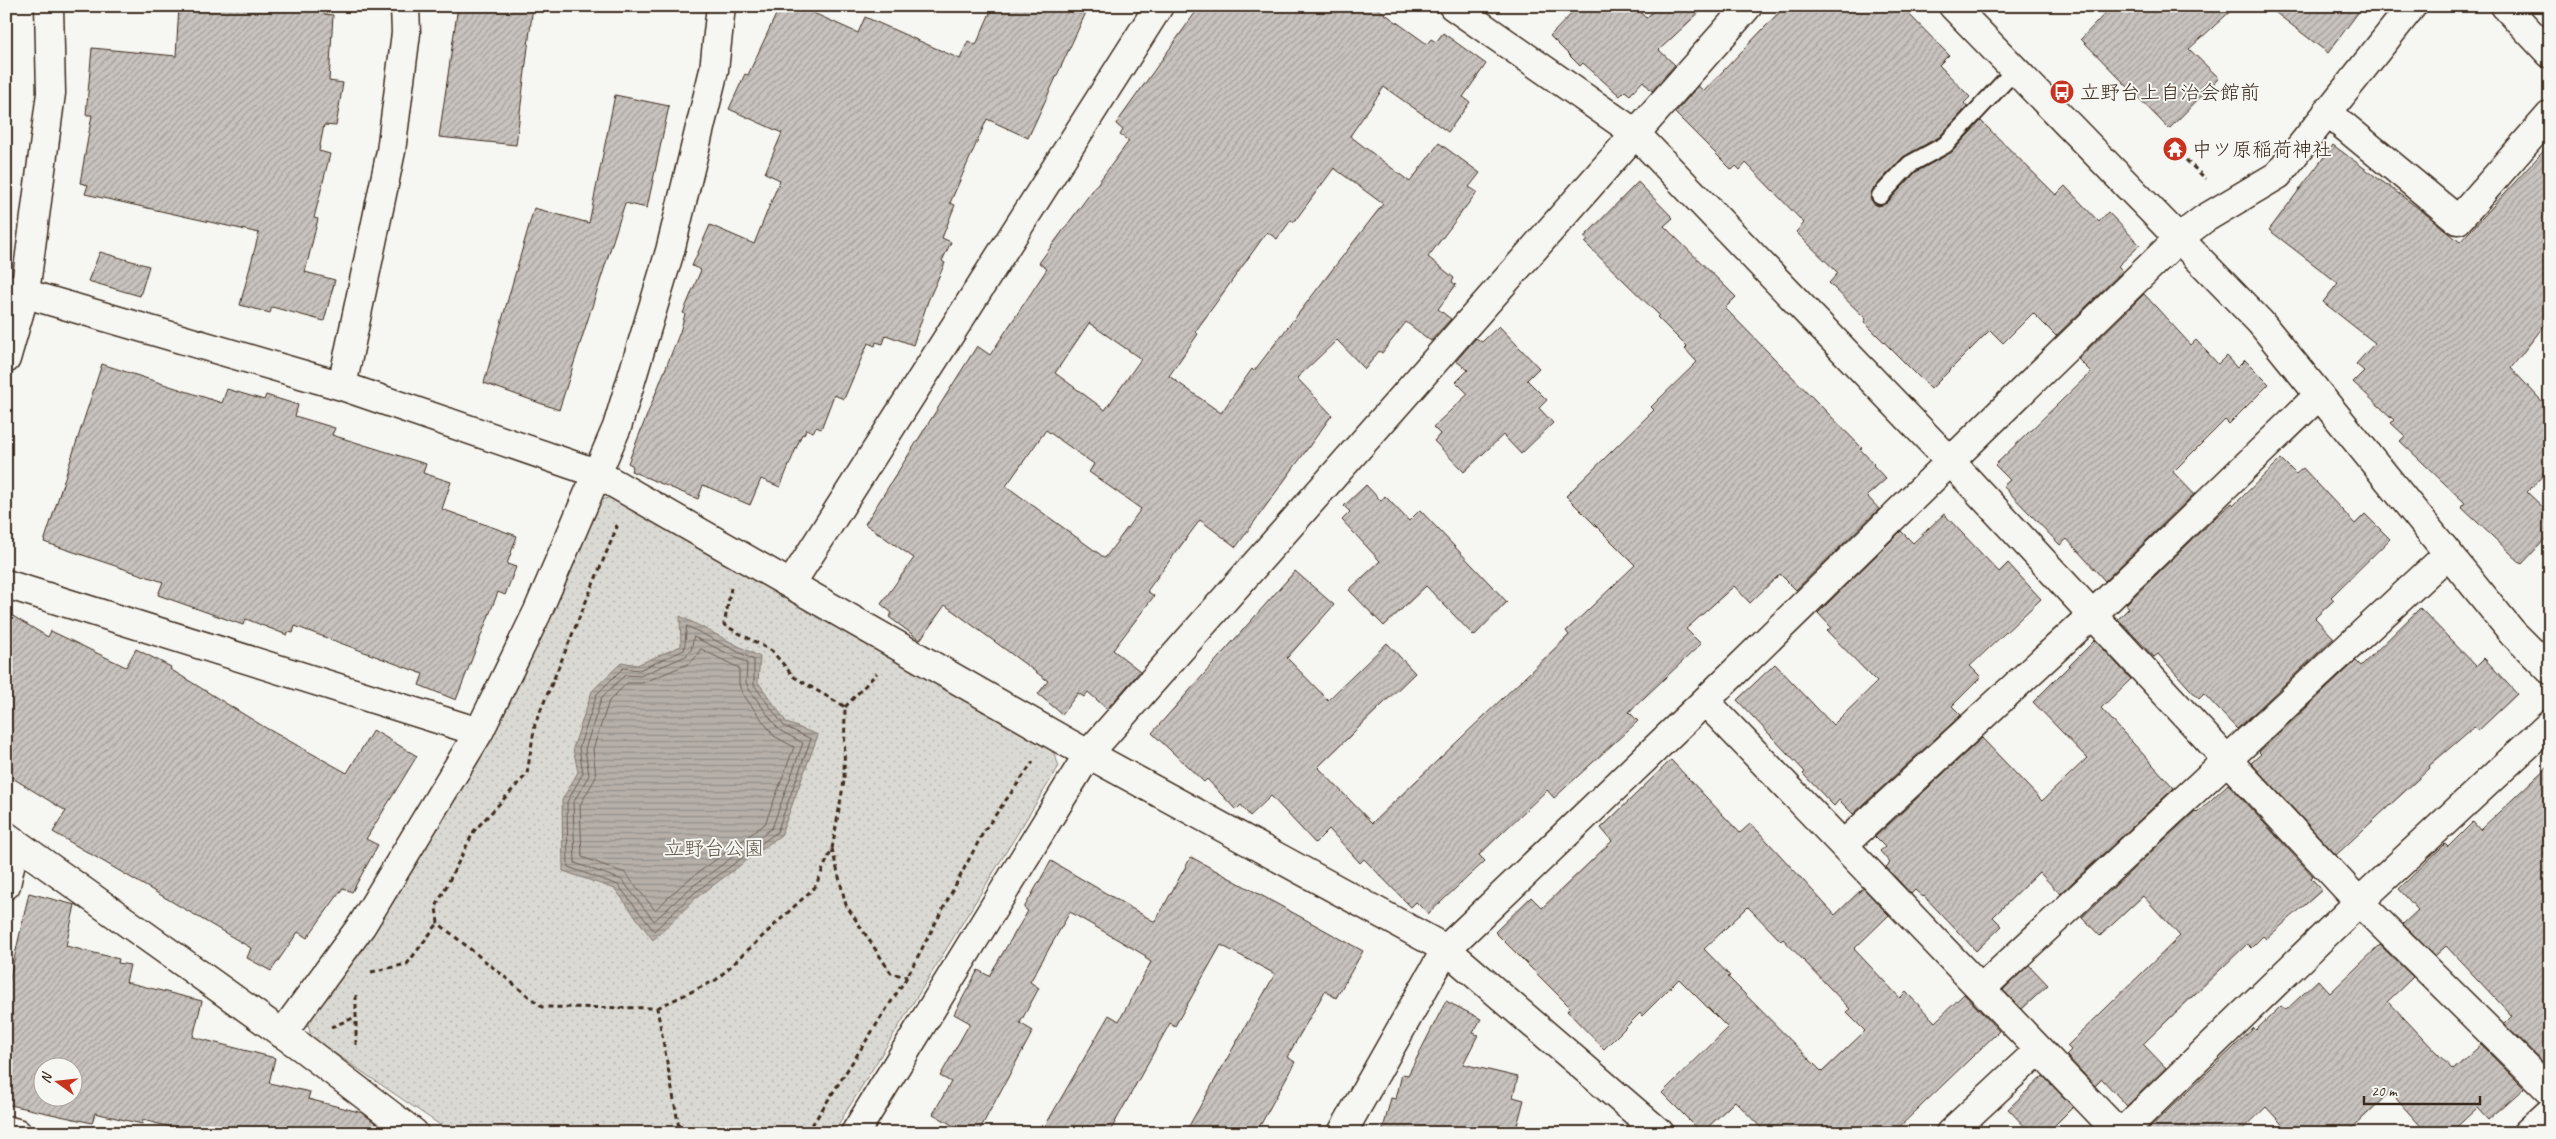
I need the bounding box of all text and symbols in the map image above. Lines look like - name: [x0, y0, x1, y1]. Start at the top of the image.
- bus stop icon: 立野台上自治会館前: [2049, 79, 2075, 105]
- place label: 立野台上自治会館前: [2080, 80, 2260, 105]
- temple icon: 中ツ原稲荷神社: [2162, 136, 2188, 162]
- place label: 中ツ原稲荷神社: [2192, 137, 2332, 162]
- park label: 立野台公園: [664, 836, 764, 861]
- north arrow: [32, 1056, 82, 1106]
- text: N: [37, 1070, 56, 1085]
- scale bar: [2364, 1074, 2480, 1106]
- text: 20 m: [2371, 1082, 2398, 1101]

